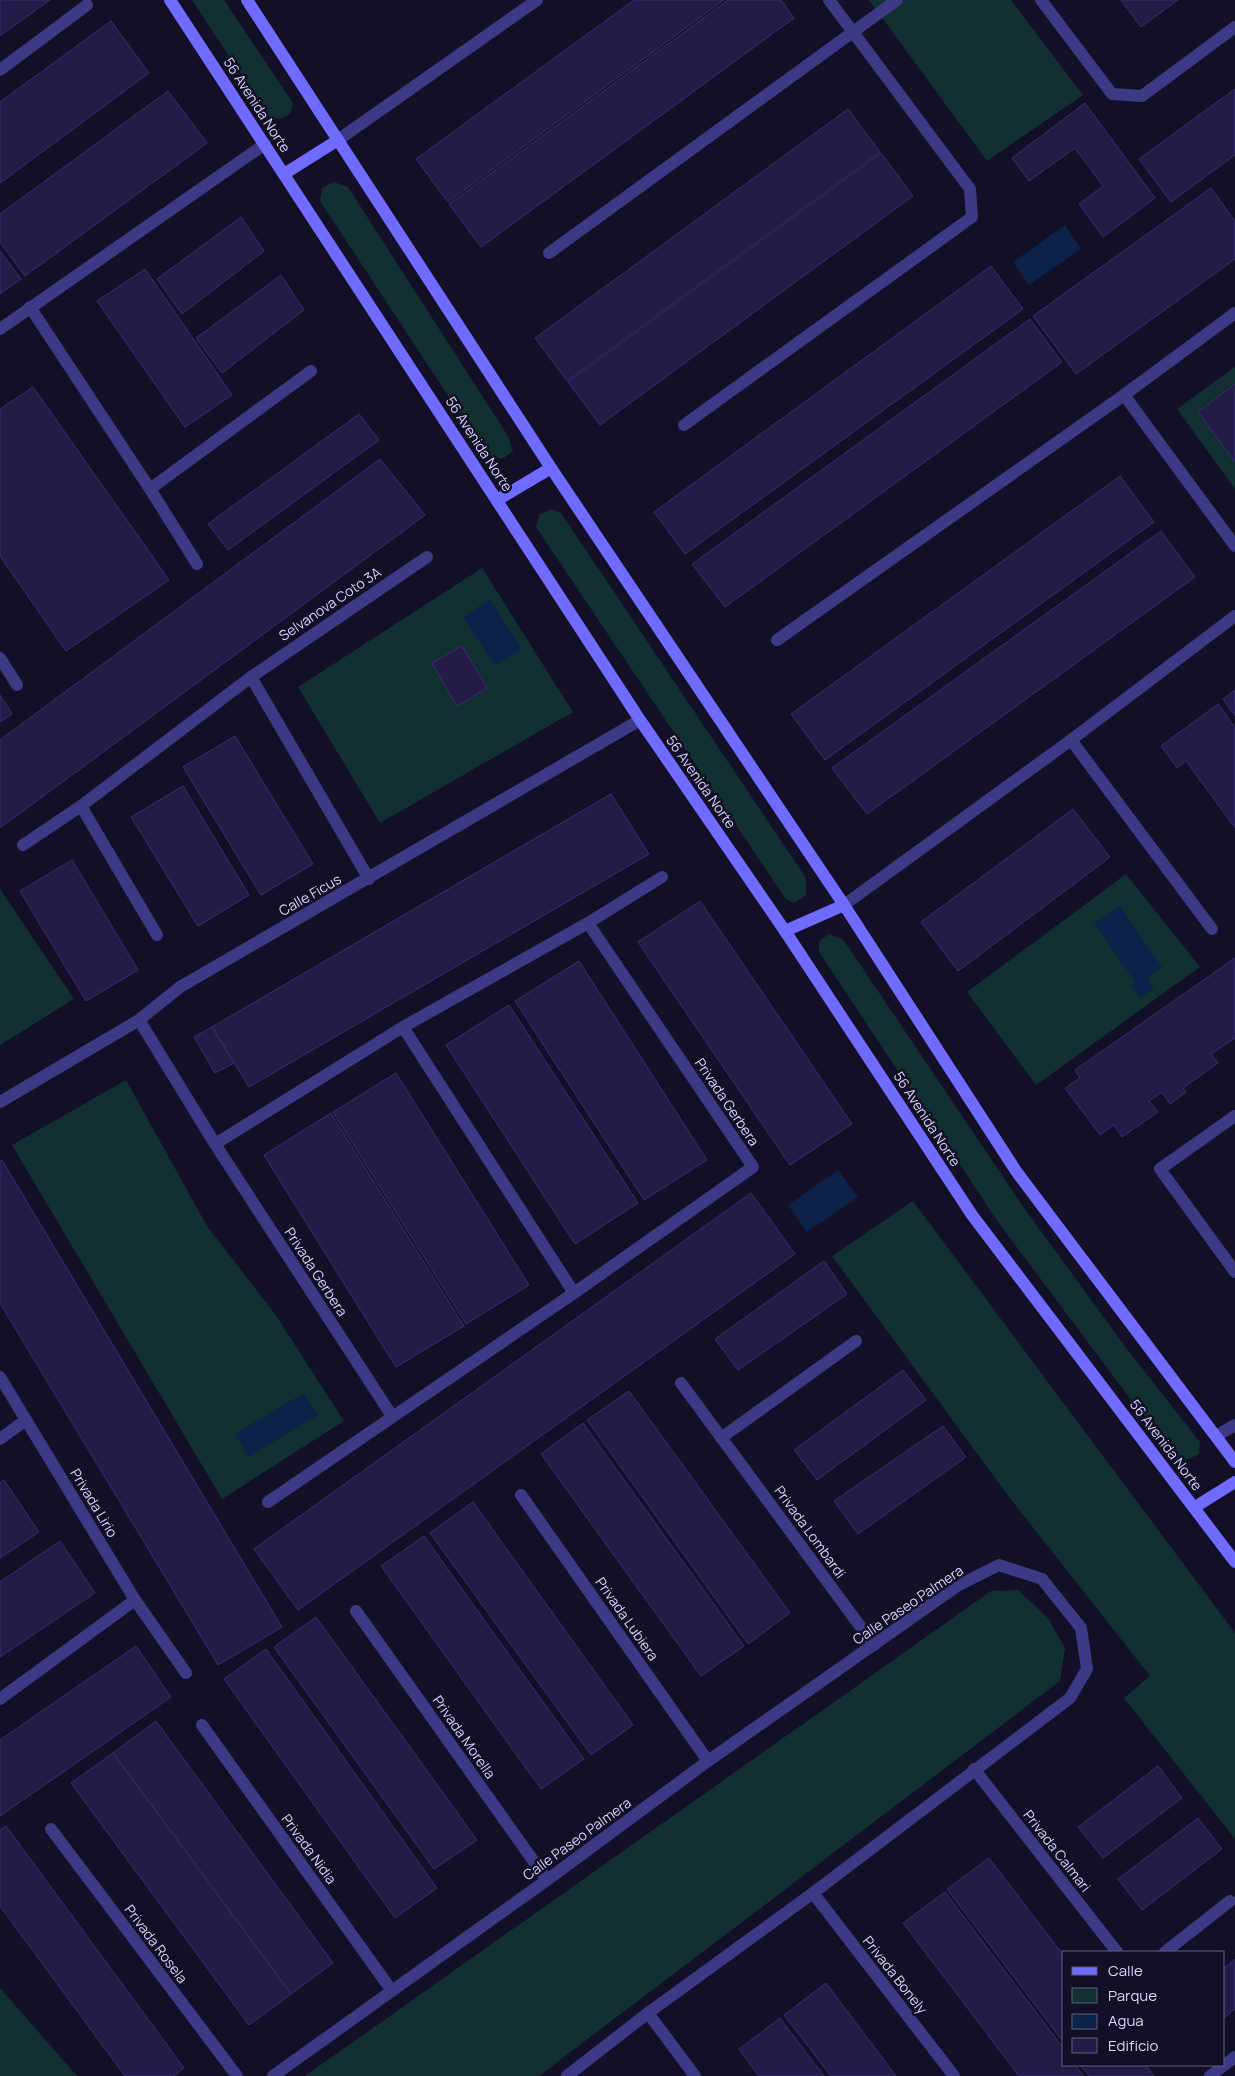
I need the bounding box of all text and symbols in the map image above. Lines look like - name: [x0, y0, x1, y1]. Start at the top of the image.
- street label: 56 Avenida Norte: [220, 54, 295, 156]
- street label: 56 Avenida Norte: [442, 393, 517, 495]
- street label: Selvanova Coto 3A: [275, 562, 385, 645]
- street label: 56 Avenida Norte: [662, 731, 741, 832]
- street label: Calle Ficus: [275, 869, 344, 920]
- street label: Privada Gerbera: [691, 1054, 764, 1149]
- street label: 56 Avenida Norte: [890, 1068, 965, 1170]
- street label: Privada Gerbera: [281, 1224, 352, 1320]
- street label: 56 Avenida Norte: [1126, 1395, 1207, 1494]
- street label: Privada Lirio: [66, 1465, 122, 1541]
- street label: Privada Lombardi: [770, 1482, 850, 1582]
- street label: Calle Paseo Palmera: [849, 1560, 967, 1649]
- street label: Privada Lubiera: [592, 1573, 663, 1664]
- street label: Privada Morella: [429, 1691, 500, 1782]
- street label: Calle Paseo Palmera: [519, 1793, 635, 1884]
- street label: Privada Calmari: [1019, 1806, 1095, 1896]
- street label: Privada Nidia: [278, 1810, 341, 1888]
- street label: Privada Rosela: [121, 1901, 192, 1987]
- street label: Privada Bonely: [859, 1932, 932, 2018]
- legend: [1062, 1951, 1225, 2066]
- text: Calle: [1108, 1960, 1143, 1981]
- text: Parque: [1108, 1985, 1157, 2006]
- text: Agua: [1108, 2010, 1144, 2031]
- text: Edificio: [1108, 2035, 1159, 2056]

